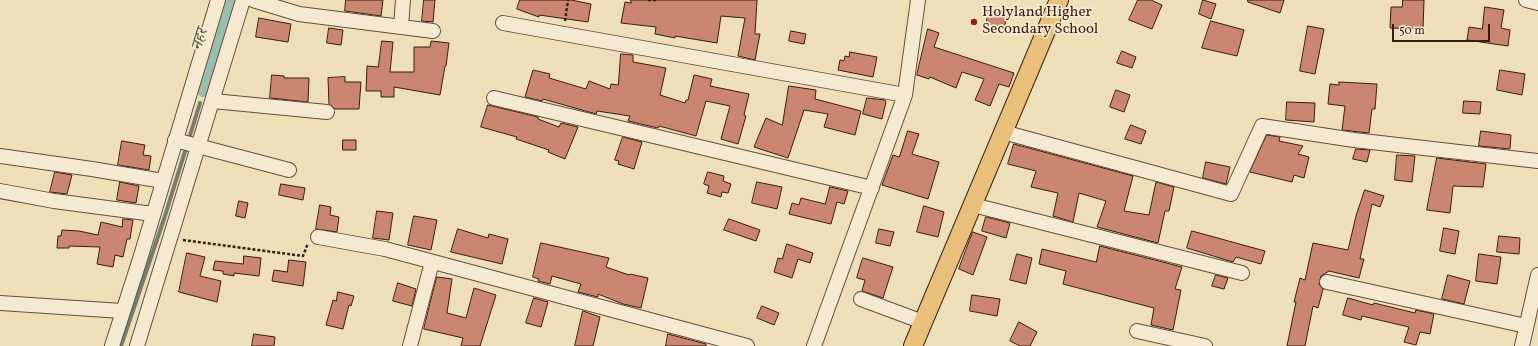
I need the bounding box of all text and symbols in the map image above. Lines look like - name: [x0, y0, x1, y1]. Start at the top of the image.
- place label: Holyland Higher Secondary School: [982, 4, 1098, 39]
- scale bar: [1394, 16, 1492, 42]
- marker: Holyland Higher Secondary School: [969, 17, 979, 27]
- text: 50 m: [1399, 23, 1425, 39]
- water label: नहर: [189, 27, 213, 53]

